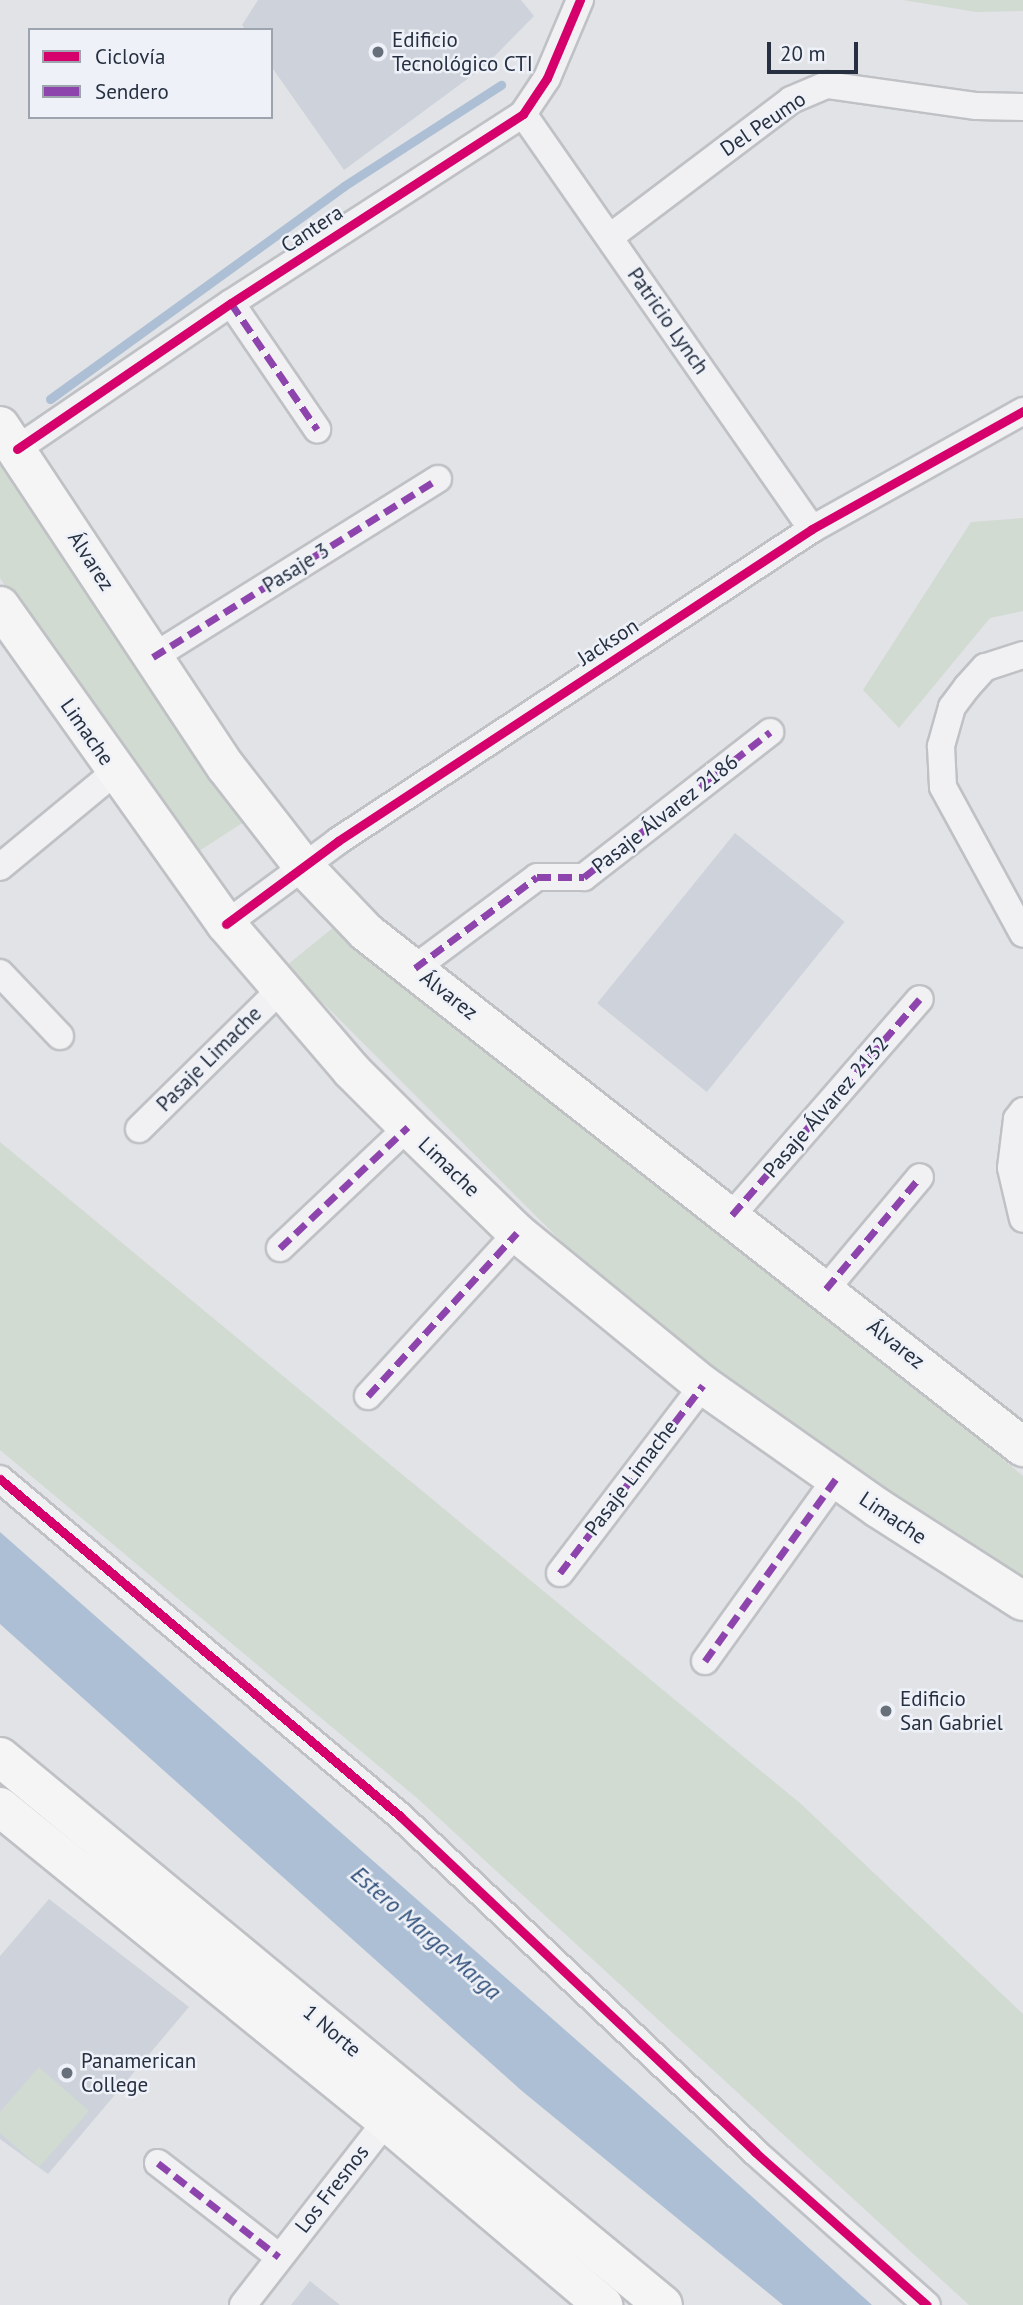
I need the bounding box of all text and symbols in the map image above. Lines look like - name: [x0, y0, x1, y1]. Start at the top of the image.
- place label: Edificio Tecnológico CTI: [392, 27, 533, 77]
- legend: [28, 28, 273, 119]
- scale bar: [771, 28, 862, 72]
- text: 20 m: [780, 40, 826, 67]
- text: Ciclovía: [95, 43, 165, 70]
- marker: Edificio Tecnológico CTI: [370, 44, 386, 60]
- text: Sendero: [95, 78, 169, 105]
- street label: Del Peumo: [716, 86, 810, 162]
- street label: Cantera: [276, 200, 348, 258]
- street label: Patricio Lynch: [622, 263, 714, 379]
- street label: Álvarez: [62, 526, 120, 596]
- street label: Pasaje 3: [258, 538, 334, 598]
- street label: Jackson: [573, 613, 643, 671]
- street label: Limache: [55, 694, 119, 770]
- street label: Pasaje Álvarez 2186: [586, 749, 744, 879]
- street label: Álvarez: [415, 965, 483, 1025]
- street label: Pasaje Limache: [151, 1001, 267, 1117]
- street label: Pasaje Álvarez 2132: [757, 1031, 895, 1183]
- street label: Limache: [413, 1132, 485, 1202]
- street label: Álvarez: [862, 1314, 930, 1374]
- street label: Pasaje Limache: [579, 1415, 683, 1541]
- street label: Limache: [855, 1486, 931, 1550]
- place label: Edificio San Gabriel: [900, 1686, 1003, 1736]
- marker: Edificio San Gabriel: [878, 1703, 894, 1719]
- water label: Estero Marga-Marga: [345, 1860, 507, 2006]
- street label: 1 Norte: [298, 2000, 366, 2062]
- place label: Panamerican College: [81, 2048, 196, 2098]
- marker: Panamerican College: [59, 2065, 75, 2081]
- street label: Los Fresnos: [290, 2140, 374, 2238]

